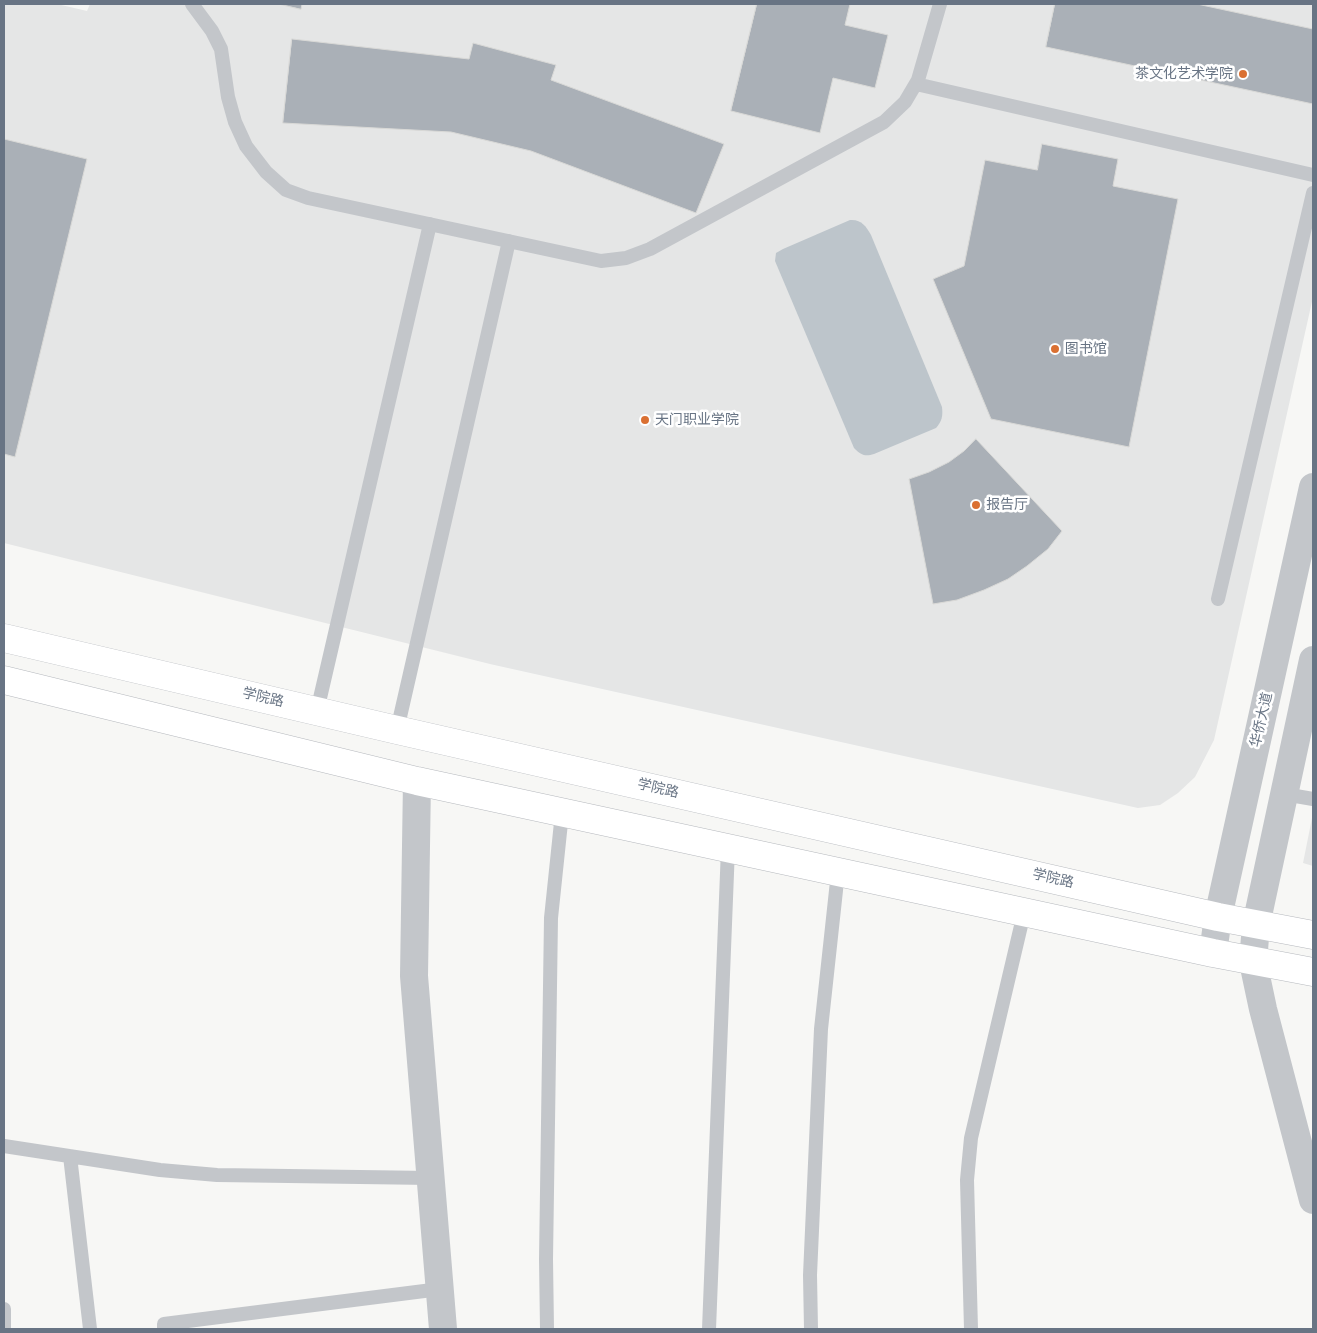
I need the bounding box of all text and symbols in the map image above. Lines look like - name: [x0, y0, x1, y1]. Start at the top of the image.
- place label: 茶文化艺术学院: [1135, 66, 1233, 82]
- marker: 茶文化艺术学院: [1237, 68, 1249, 80]
- place label: 图书馆: [1065, 341, 1107, 357]
- marker: 图书馆: [1049, 343, 1061, 355]
- place label: 天门职业学院: [655, 412, 739, 428]
- marker: 天门职业学院: [639, 414, 651, 426]
- place label: 报告厅: [986, 497, 1028, 513]
- marker: 报告厅: [970, 499, 982, 511]
- street label: 学院路: [241, 685, 285, 711]
- street label: 华侨大道: [1248, 691, 1276, 749]
- street label: 学院路: [636, 776, 680, 802]
- street label: 学院路: [1031, 866, 1075, 892]

